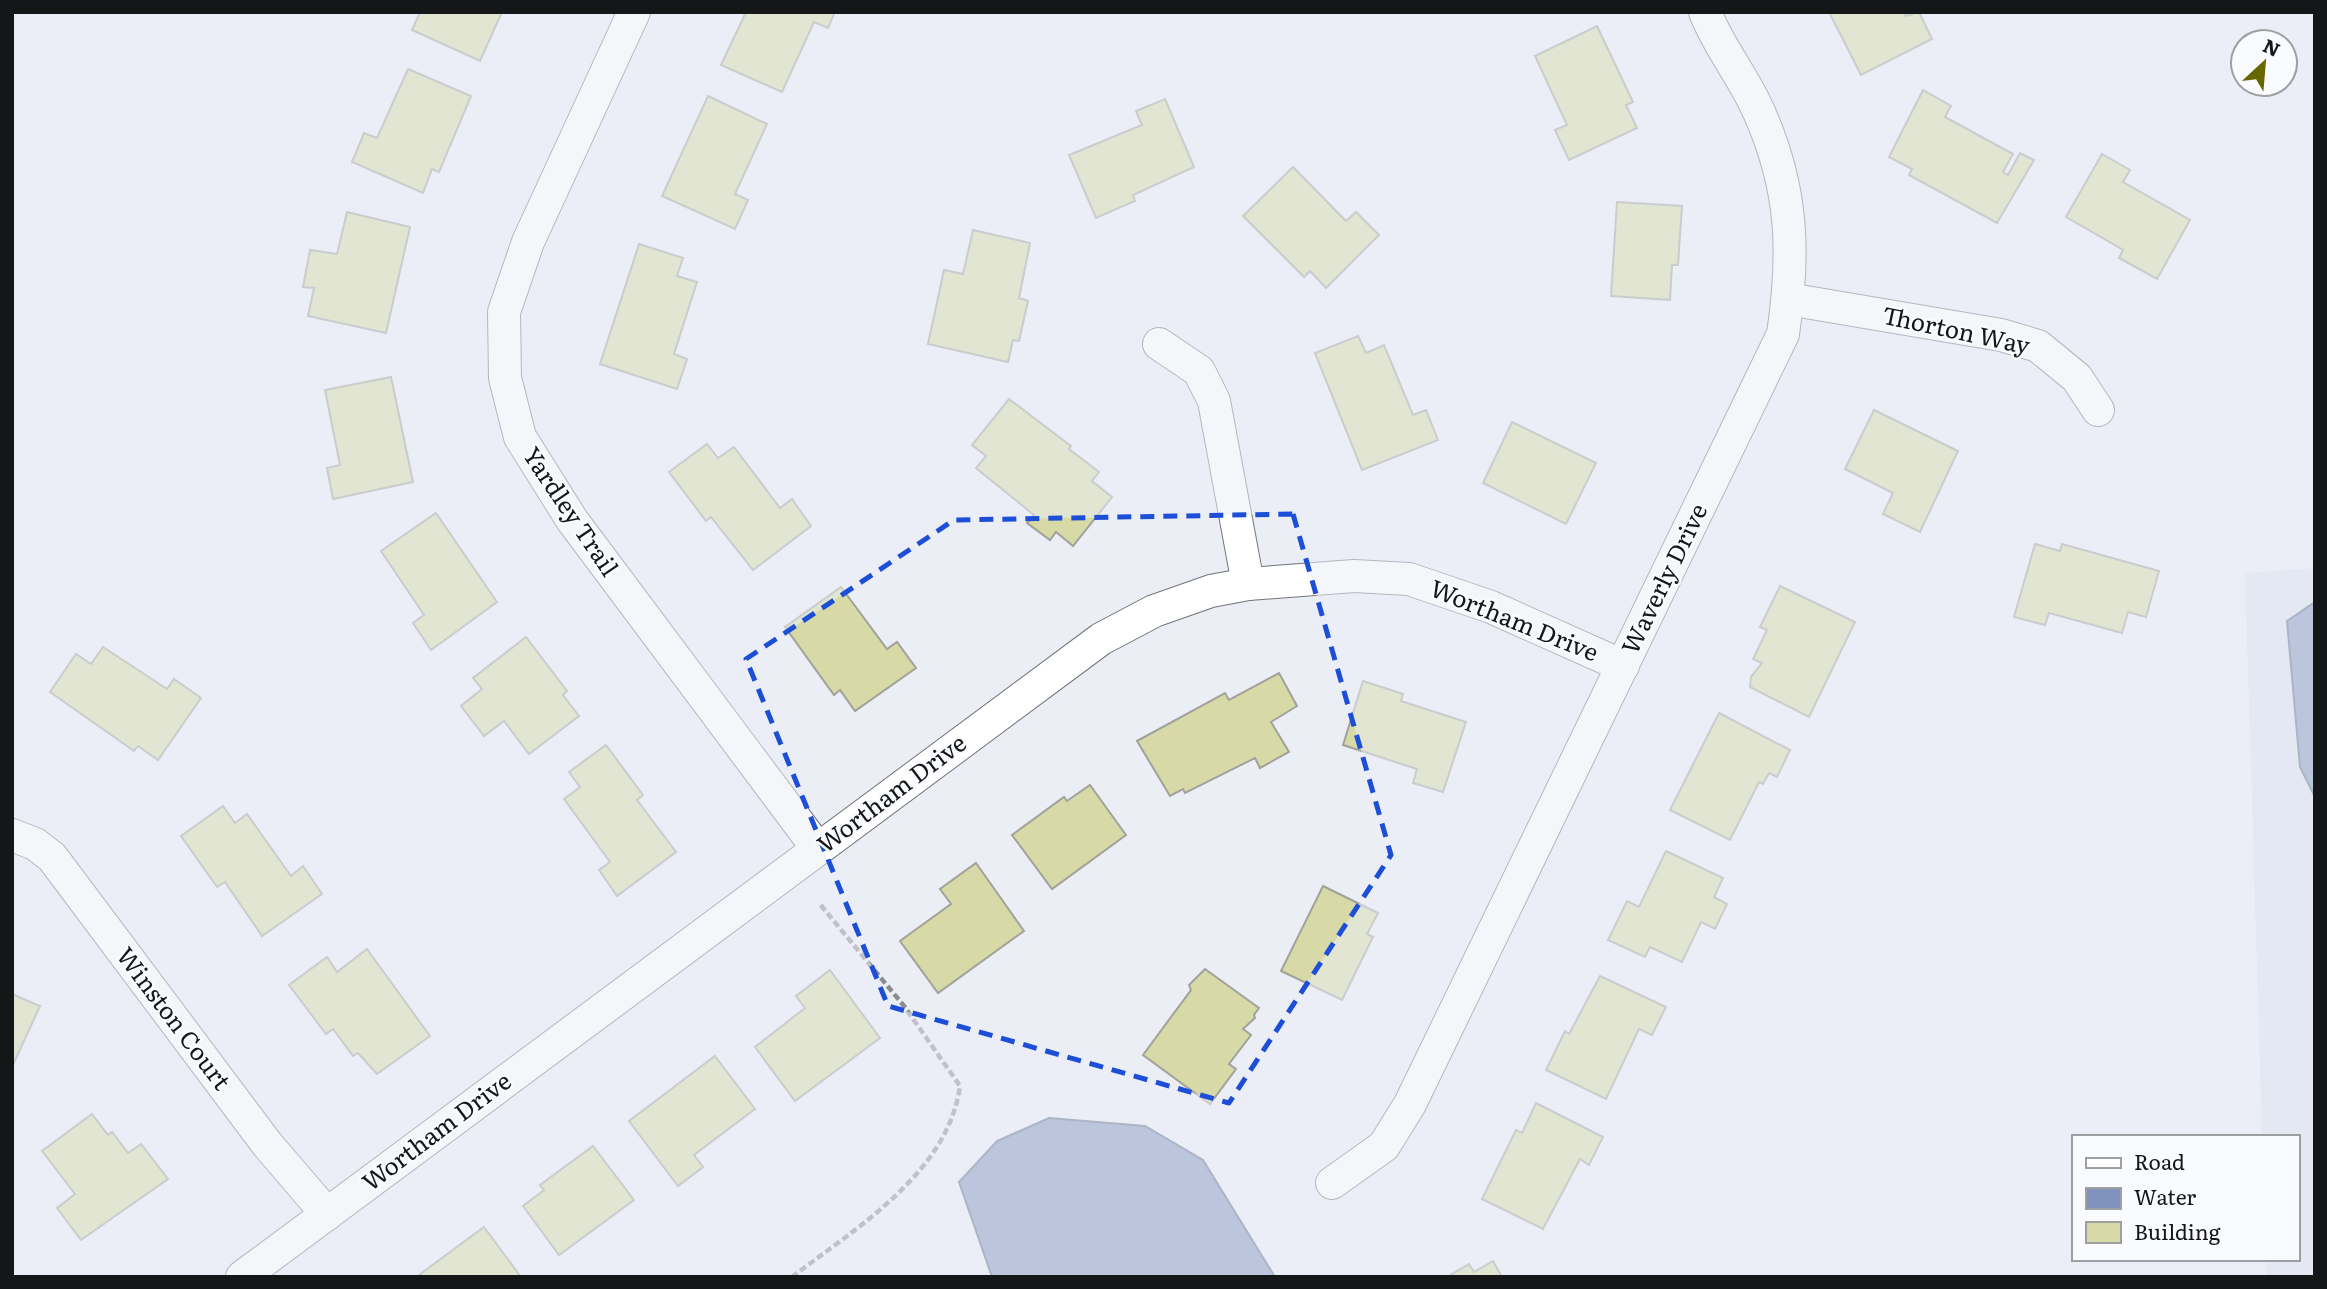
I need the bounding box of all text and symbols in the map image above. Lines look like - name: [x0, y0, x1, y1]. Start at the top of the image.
- north arrow: [2229, 28, 2299, 98]
- text: N: [2259, 31, 2285, 63]
- street label: Thorton Way: [1880, 296, 2034, 361]
- street label: Yardley Trail: [516, 439, 628, 582]
- street label: Waverly Drive: [1611, 497, 1714, 659]
- street label: Wortham Drive: [1426, 569, 1604, 668]
- street label: Wortham Drive: [809, 724, 972, 860]
- street label: Winston Court: [110, 939, 241, 1097]
- street label: Wortham Drive: [354, 1062, 517, 1198]
- legend: [2072, 1135, 2299, 1261]
- text: Road: [2134, 1145, 2185, 1176]
- text: Water: [2134, 1180, 2196, 1211]
- text: Building: [2134, 1215, 2221, 1246]

